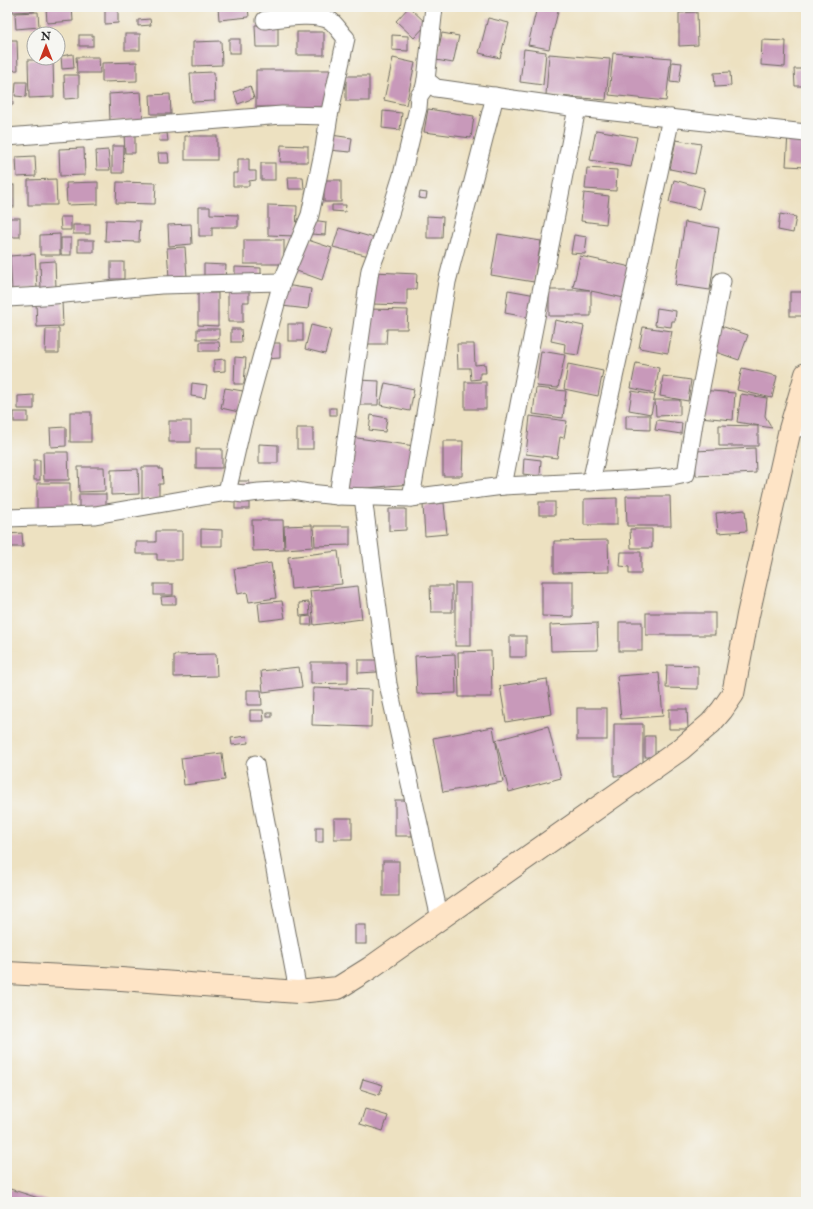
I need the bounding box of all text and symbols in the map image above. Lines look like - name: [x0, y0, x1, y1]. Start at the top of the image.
- north arrow: [26, 26, 66, 66]
- text: N: [40, 30, 52, 43]

